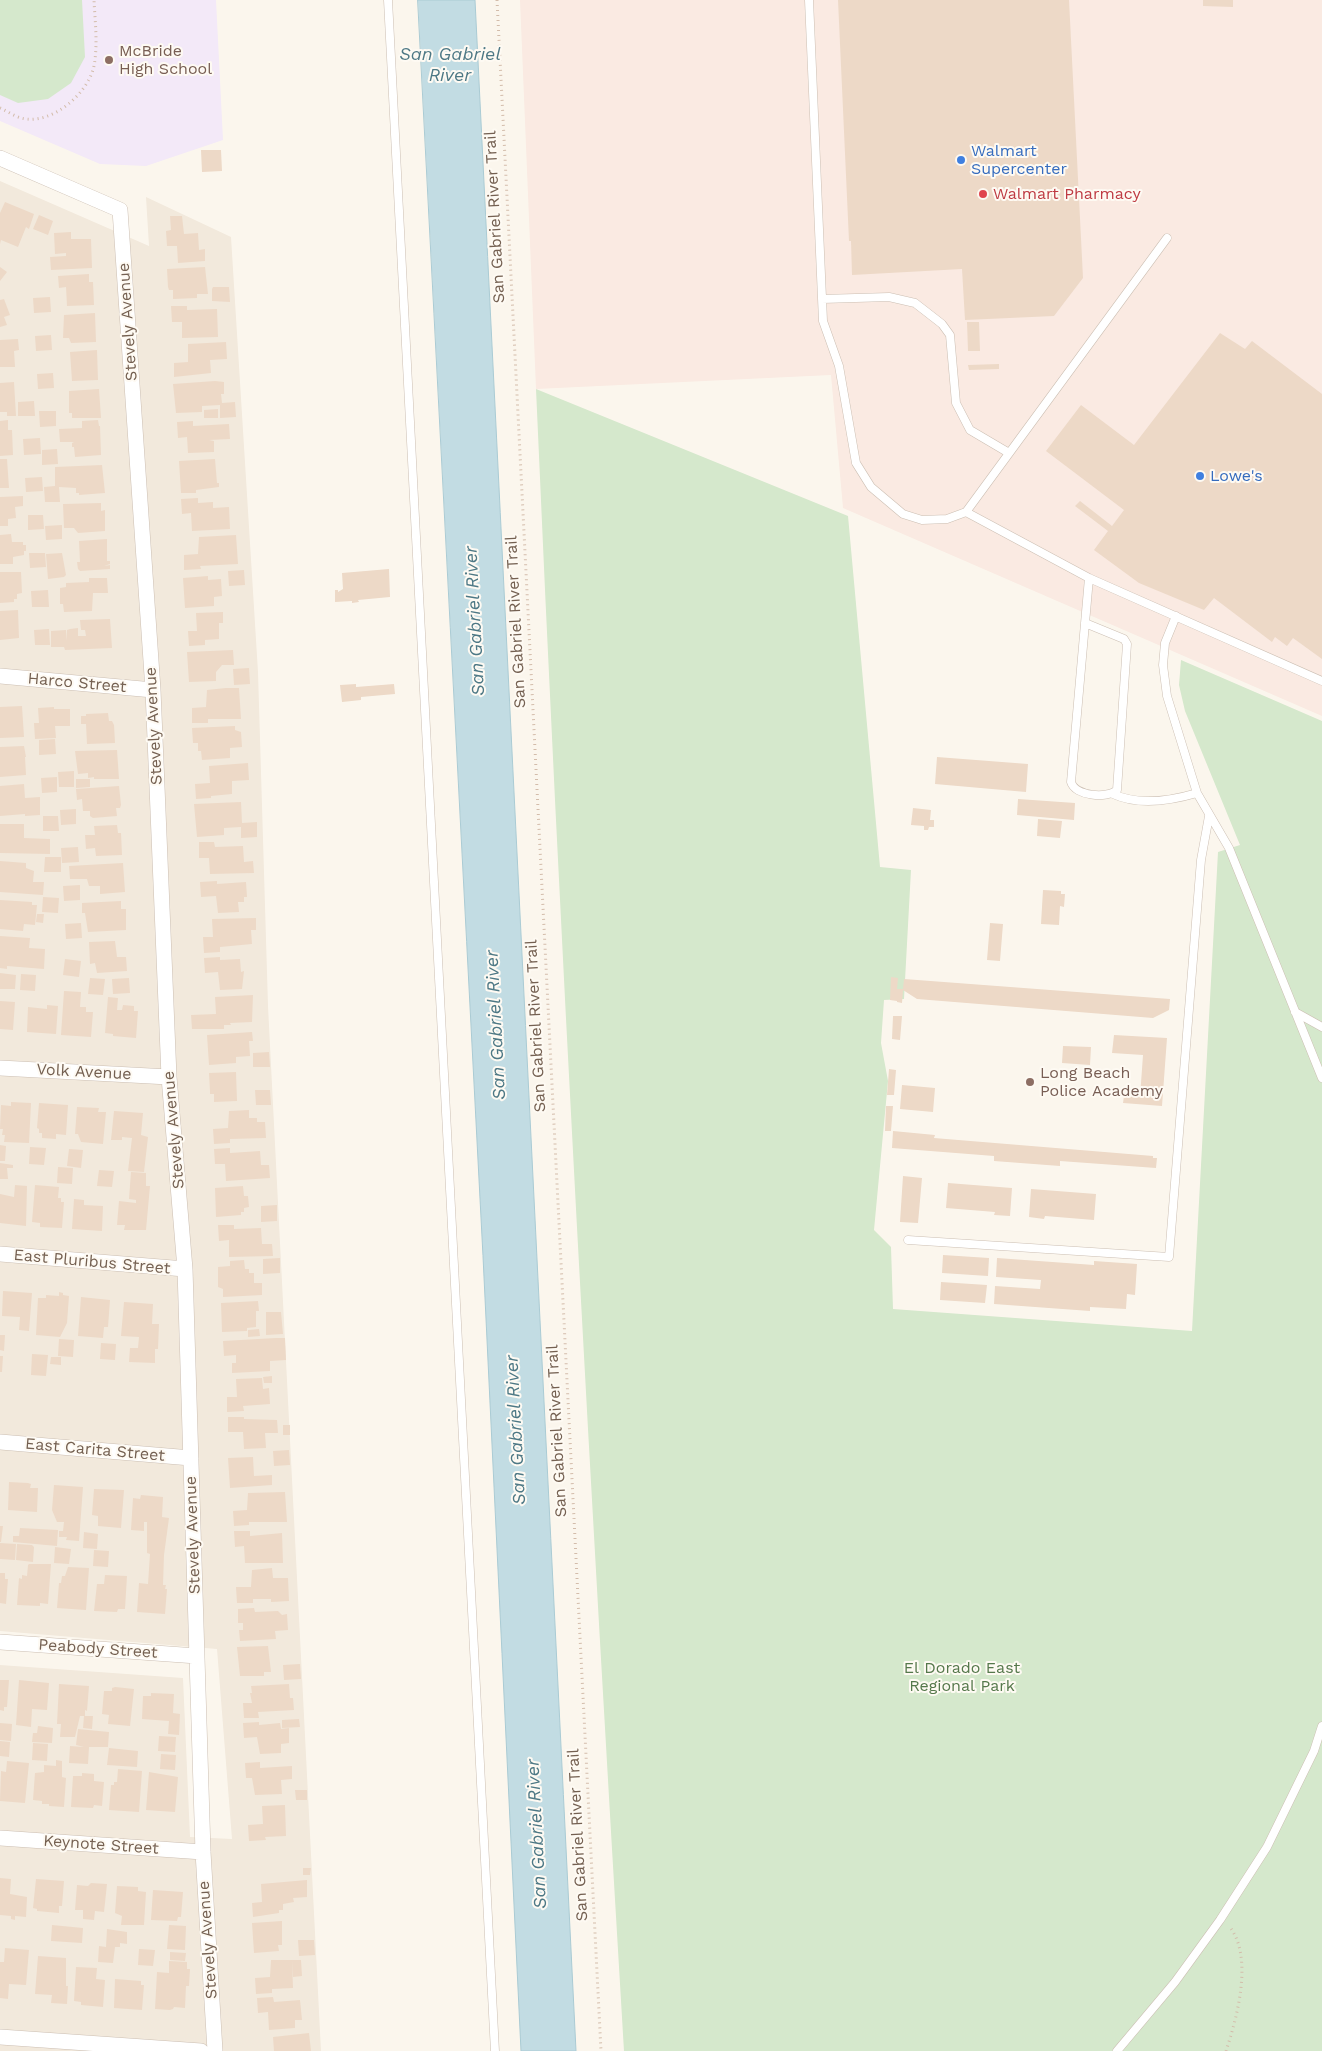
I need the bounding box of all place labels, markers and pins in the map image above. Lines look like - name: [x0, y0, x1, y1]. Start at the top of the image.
- place label: McBride High School: [119, 41, 212, 79]
- marker: McBride High School: [103, 54, 115, 66]
- place label: Walmart Supercenter: [971, 141, 1067, 179]
- marker: Walmart Supercenter: [955, 154, 967, 166]
- place label: Walmart Pharmacy: [993, 184, 1141, 204]
- marker: Walmart Pharmacy: [977, 188, 989, 200]
- place label: Lowe's: [1210, 466, 1263, 486]
- marker: Lowe's: [1194, 470, 1206, 482]
- place label: Long Beach Police Academy: [1040, 1063, 1163, 1101]
- marker: Long Beach Police Academy: [1024, 1076, 1036, 1088]

